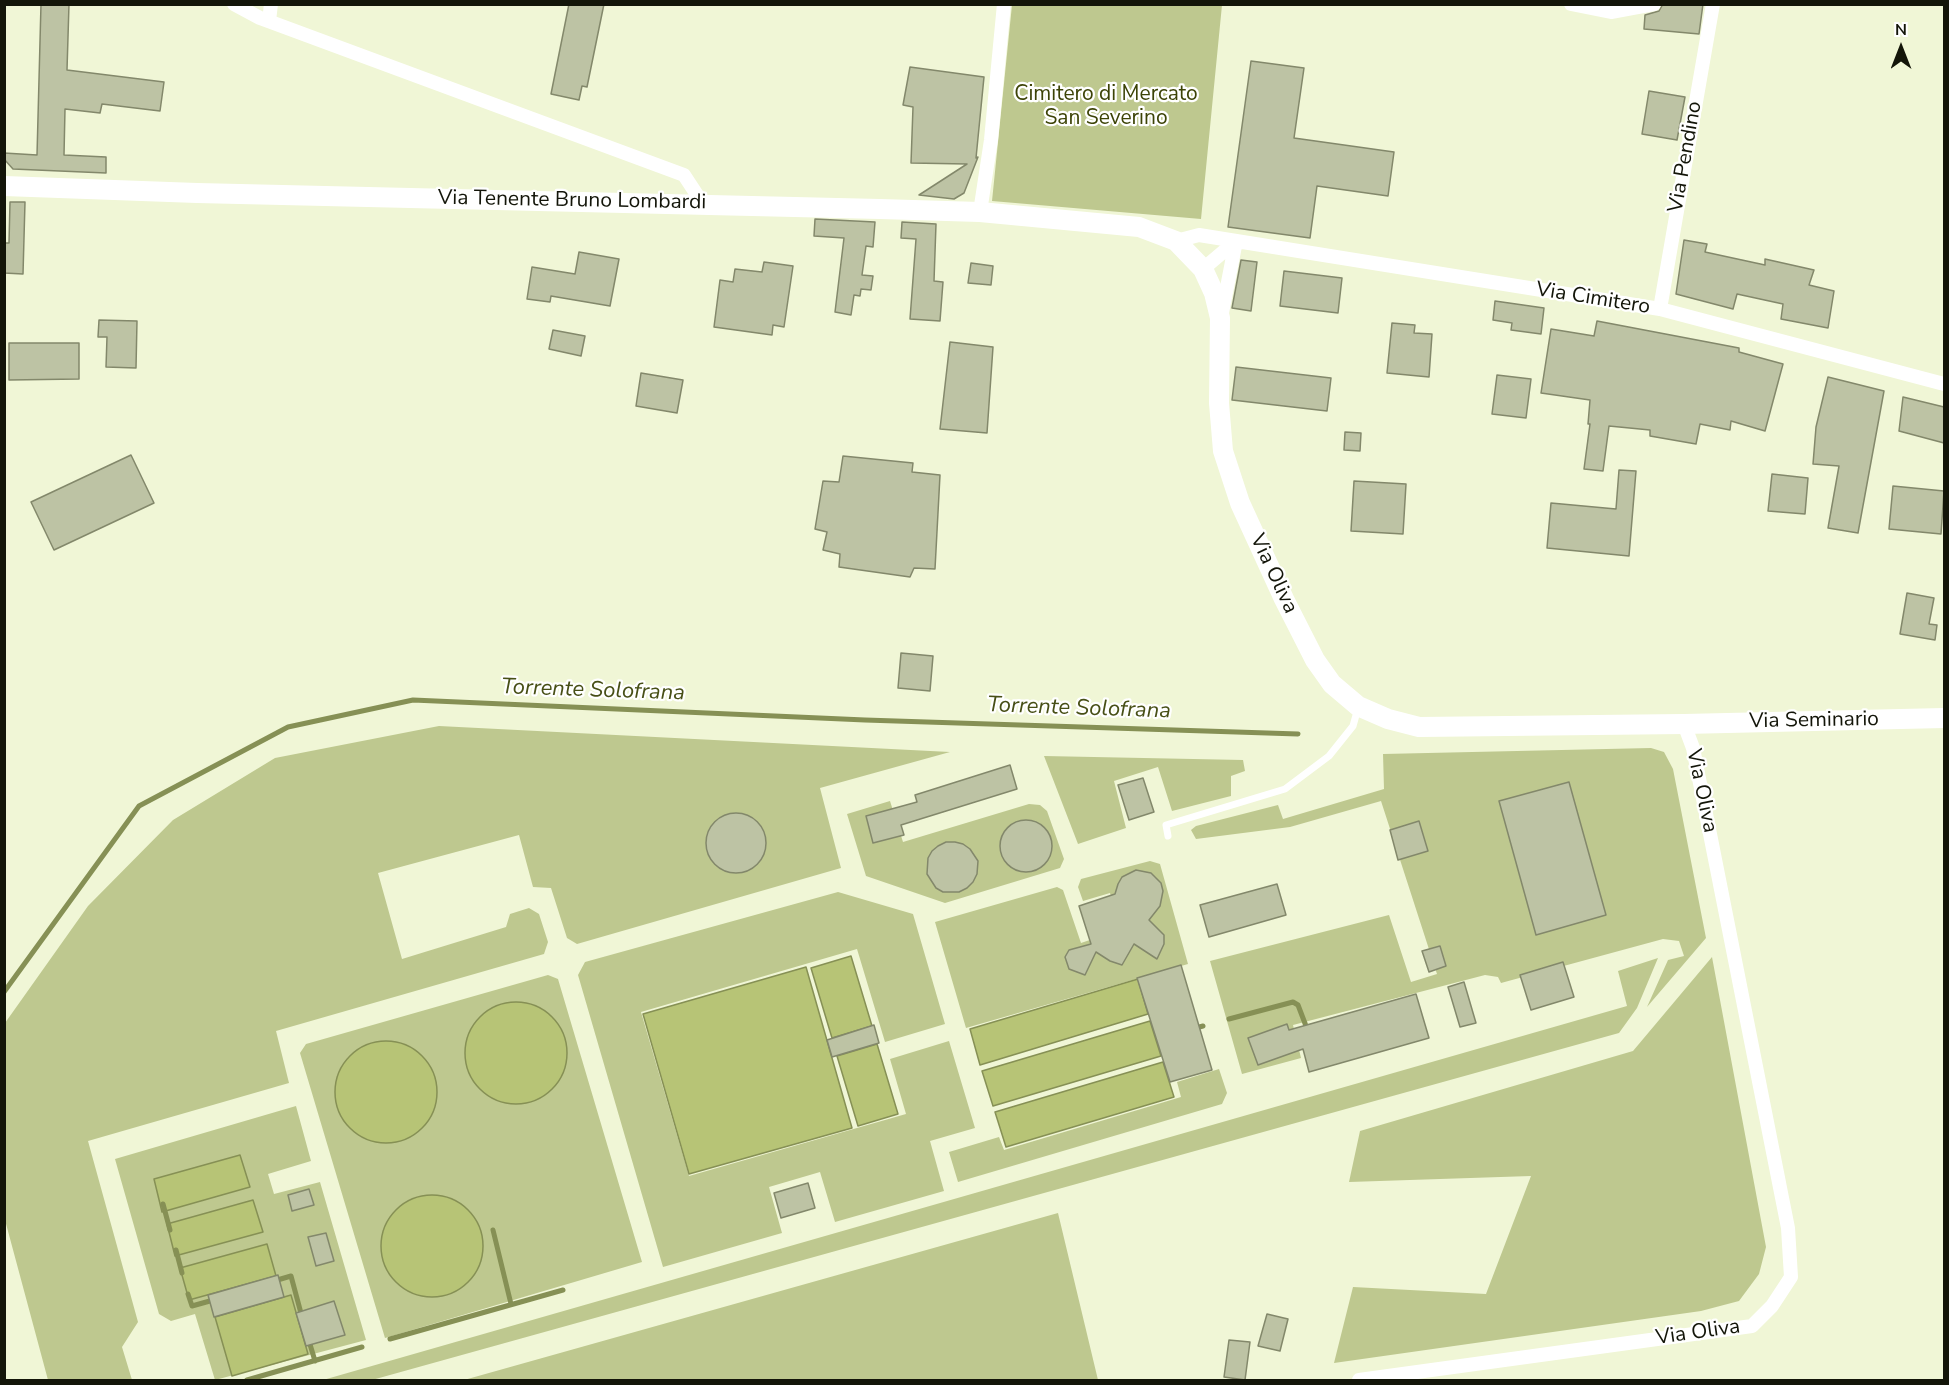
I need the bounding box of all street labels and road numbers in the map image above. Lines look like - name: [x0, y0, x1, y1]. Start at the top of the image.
- street label: Via Pendino: [1664, 99, 1708, 215]
- street label: Via Tenente Bruno Lombardi: [438, 186, 706, 216]
- street label: Via Cimitero: [1534, 278, 1652, 320]
- street label: Via Oliva: [1244, 530, 1302, 618]
- street label: Via Seminario: [1749, 707, 1879, 735]
- street label: Via Oliva: [1680, 747, 1722, 835]
- street label: Via Oliva: [1654, 1315, 1742, 1351]

